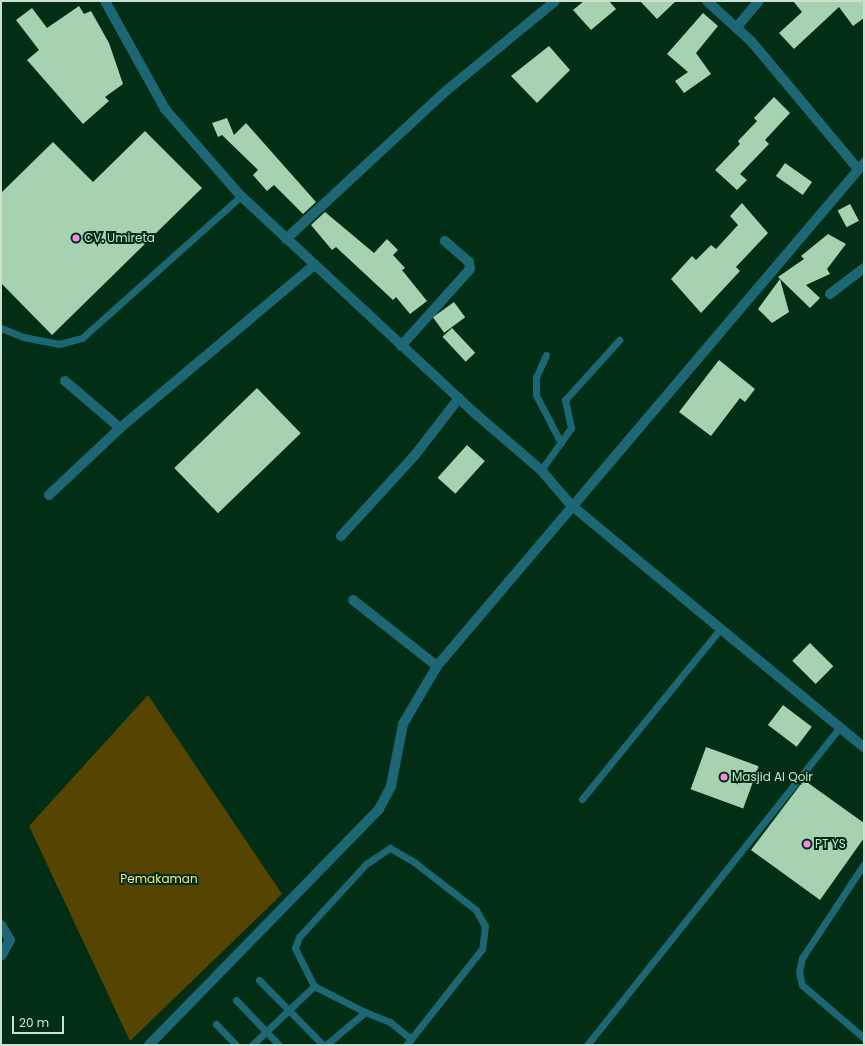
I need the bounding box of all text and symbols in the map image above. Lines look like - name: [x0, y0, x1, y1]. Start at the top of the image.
- place label: CV. Umireta: [84, 231, 155, 245]
- marker: CV. Umireta: [71, 233, 81, 243]
- place label: Masjid Al Qoir: [732, 770, 813, 784]
- marker: Masjid Al Qoir: [719, 772, 729, 782]
- place label: PT YS: [815, 837, 846, 851]
- marker: PT YS: [802, 839, 812, 849]
- park label: Pemakaman: [120, 872, 198, 886]
- scale bar: [14, 1008, 66, 1034]
- text: 20 m: [19, 1014, 49, 1031]

